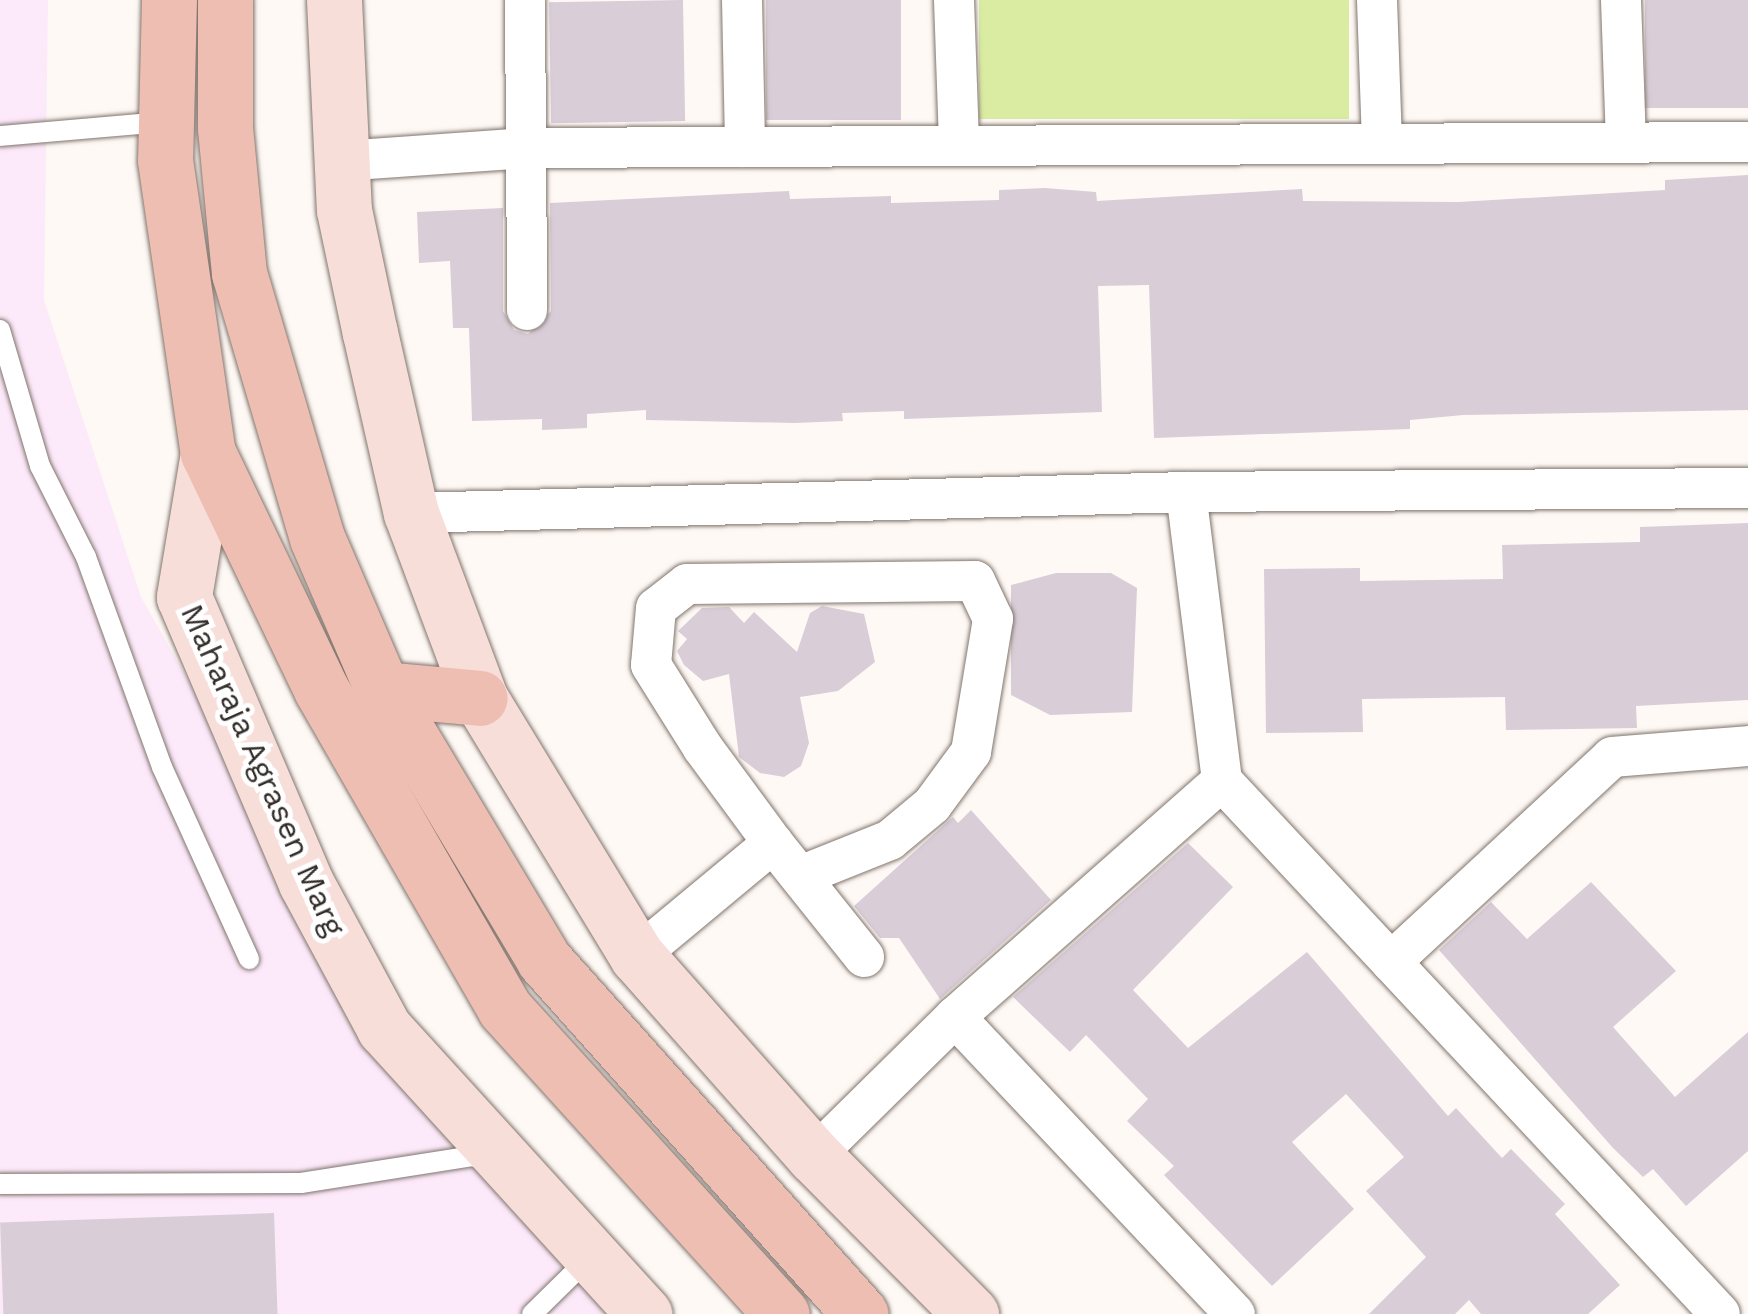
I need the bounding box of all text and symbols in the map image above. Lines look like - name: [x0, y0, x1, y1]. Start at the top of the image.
- street label: Maharaja Agrasen Marg: [172, 597, 354, 943]

